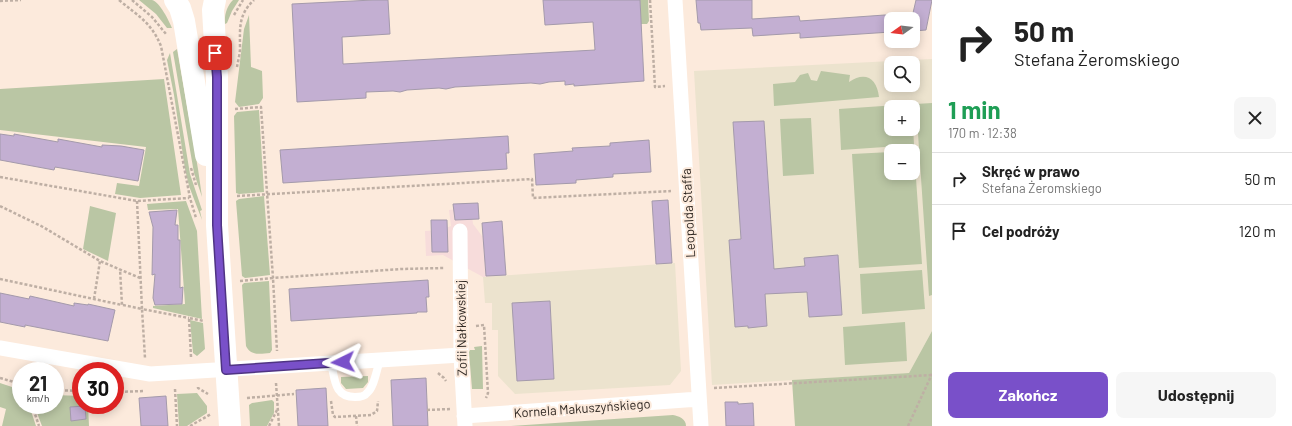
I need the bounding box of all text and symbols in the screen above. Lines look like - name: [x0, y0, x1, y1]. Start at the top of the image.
- north arrow: [884, 12, 920, 48]
- map controls: [884, 12, 920, 180]
- text: 50 m: [1014, 14, 1074, 48]
- icon: right: [948, 16, 1000, 68]
- pin: [198, 36, 232, 70]
- icon: arrive: [204, 42, 226, 64]
- text: Stefana Żeromskiego: [1014, 48, 1180, 70]
- button: search: [884, 56, 920, 92]
- text: 1 min: [948, 95, 1001, 124]
- button: close: [1234, 97, 1276, 139]
- button: +: [884, 100, 920, 136]
- text: 170 m · 12:38: [948, 125, 1017, 141]
- button: −: [884, 144, 920, 180]
- text: Skręć w prawo: [982, 162, 1080, 180]
- street label: Leopolda Staffa: [678, 168, 698, 258]
- icon: right: [948, 168, 970, 190]
- text: 50 m: [1244, 170, 1276, 188]
- text: Stefana Żeromskiego: [982, 180, 1102, 196]
- icon: arrive: [948, 220, 970, 242]
- text: Cel podróży: [982, 222, 1060, 240]
- text: 120 m: [1239, 222, 1276, 240]
- street label: Zofii Nałkowskiej: [452, 280, 470, 376]
- position arrow: [322, 341, 364, 383]
- speed limit sign: 30: [72, 362, 124, 414]
- text: 21: [29, 371, 47, 395]
- button: Zakończ: [948, 372, 1108, 418]
- button: Udostępnij: [1116, 372, 1276, 418]
- text: km/h: [27, 392, 49, 404]
- street label: Kornela Makuszyńskiego: [513, 395, 651, 421]

